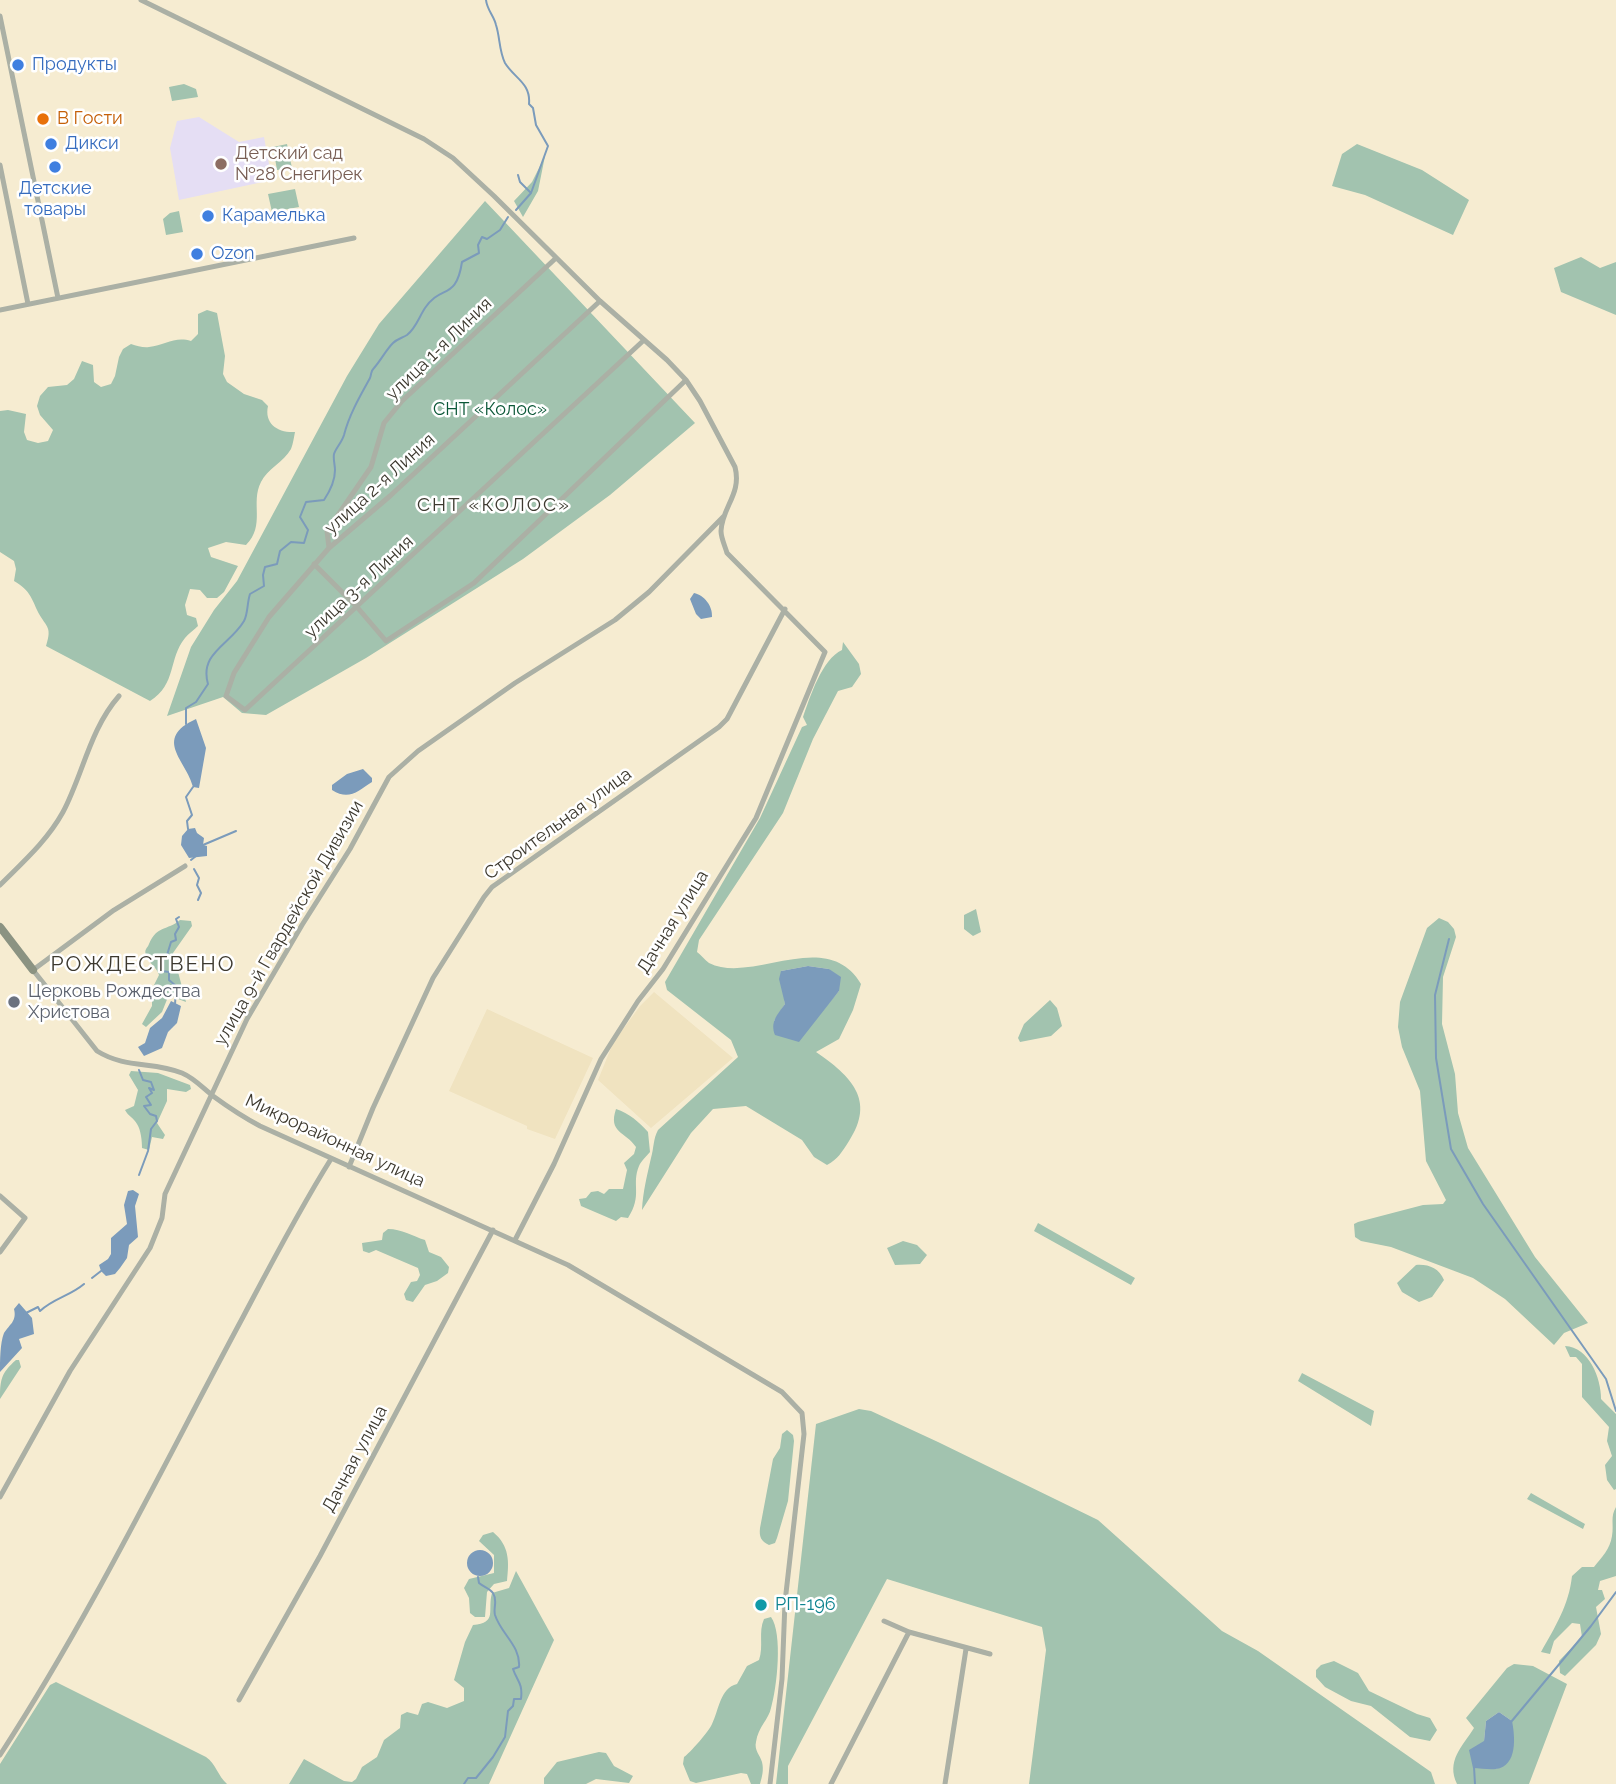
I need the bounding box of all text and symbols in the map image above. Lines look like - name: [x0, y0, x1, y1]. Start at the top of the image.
- place label: Продукты: [32, 54, 117, 76]
- marker: Продукты: [10, 57, 26, 73]
- place label: В Гости: [57, 108, 123, 130]
- marker: В Гости: [35, 111, 51, 127]
- place label: Дикси: [65, 133, 119, 155]
- marker: Дикси: [43, 136, 59, 152]
- place label: Детский сад №28 Снегирек: [235, 143, 363, 186]
- marker: Детский сад №28 Снегирек: [213, 156, 229, 172]
- marker: Детские товары: [47, 159, 63, 175]
- place label: Детские товары: [18, 178, 92, 220]
- place label: Карамелька: [222, 205, 325, 227]
- marker: Карамелька: [200, 208, 216, 224]
- place label: Ozon: [211, 243, 254, 265]
- marker: Ozon: [189, 246, 205, 262]
- street label: улица 1-я Линия: [382, 293, 496, 405]
- park label: СНТ «Колос»: [433, 399, 547, 421]
- street label: улица 2-я Линия: [320, 429, 440, 539]
- district label: СНТ «КОЛОС»: [418, 494, 570, 516]
- street label: улица 3-я Линия: [300, 531, 418, 643]
- street label: Строительная улица: [480, 763, 636, 885]
- street label: улица 9-й Гвардейской Дивизии: [210, 797, 368, 1049]
- street label: Дачная улица: [633, 866, 713, 978]
- district label: РОЖДЕСТВЕНО: [52, 952, 234, 978]
- place label: Церковь Рождества Христова: [28, 981, 200, 1024]
- marker: Церковь Рождества Христова: [6, 994, 22, 1010]
- street label: Микрорайонная улица: [242, 1090, 428, 1192]
- street label: Дачная улица: [318, 1402, 392, 1516]
- place label: РП-196: [775, 1594, 836, 1616]
- marker: РП-196: [753, 1597, 769, 1613]

